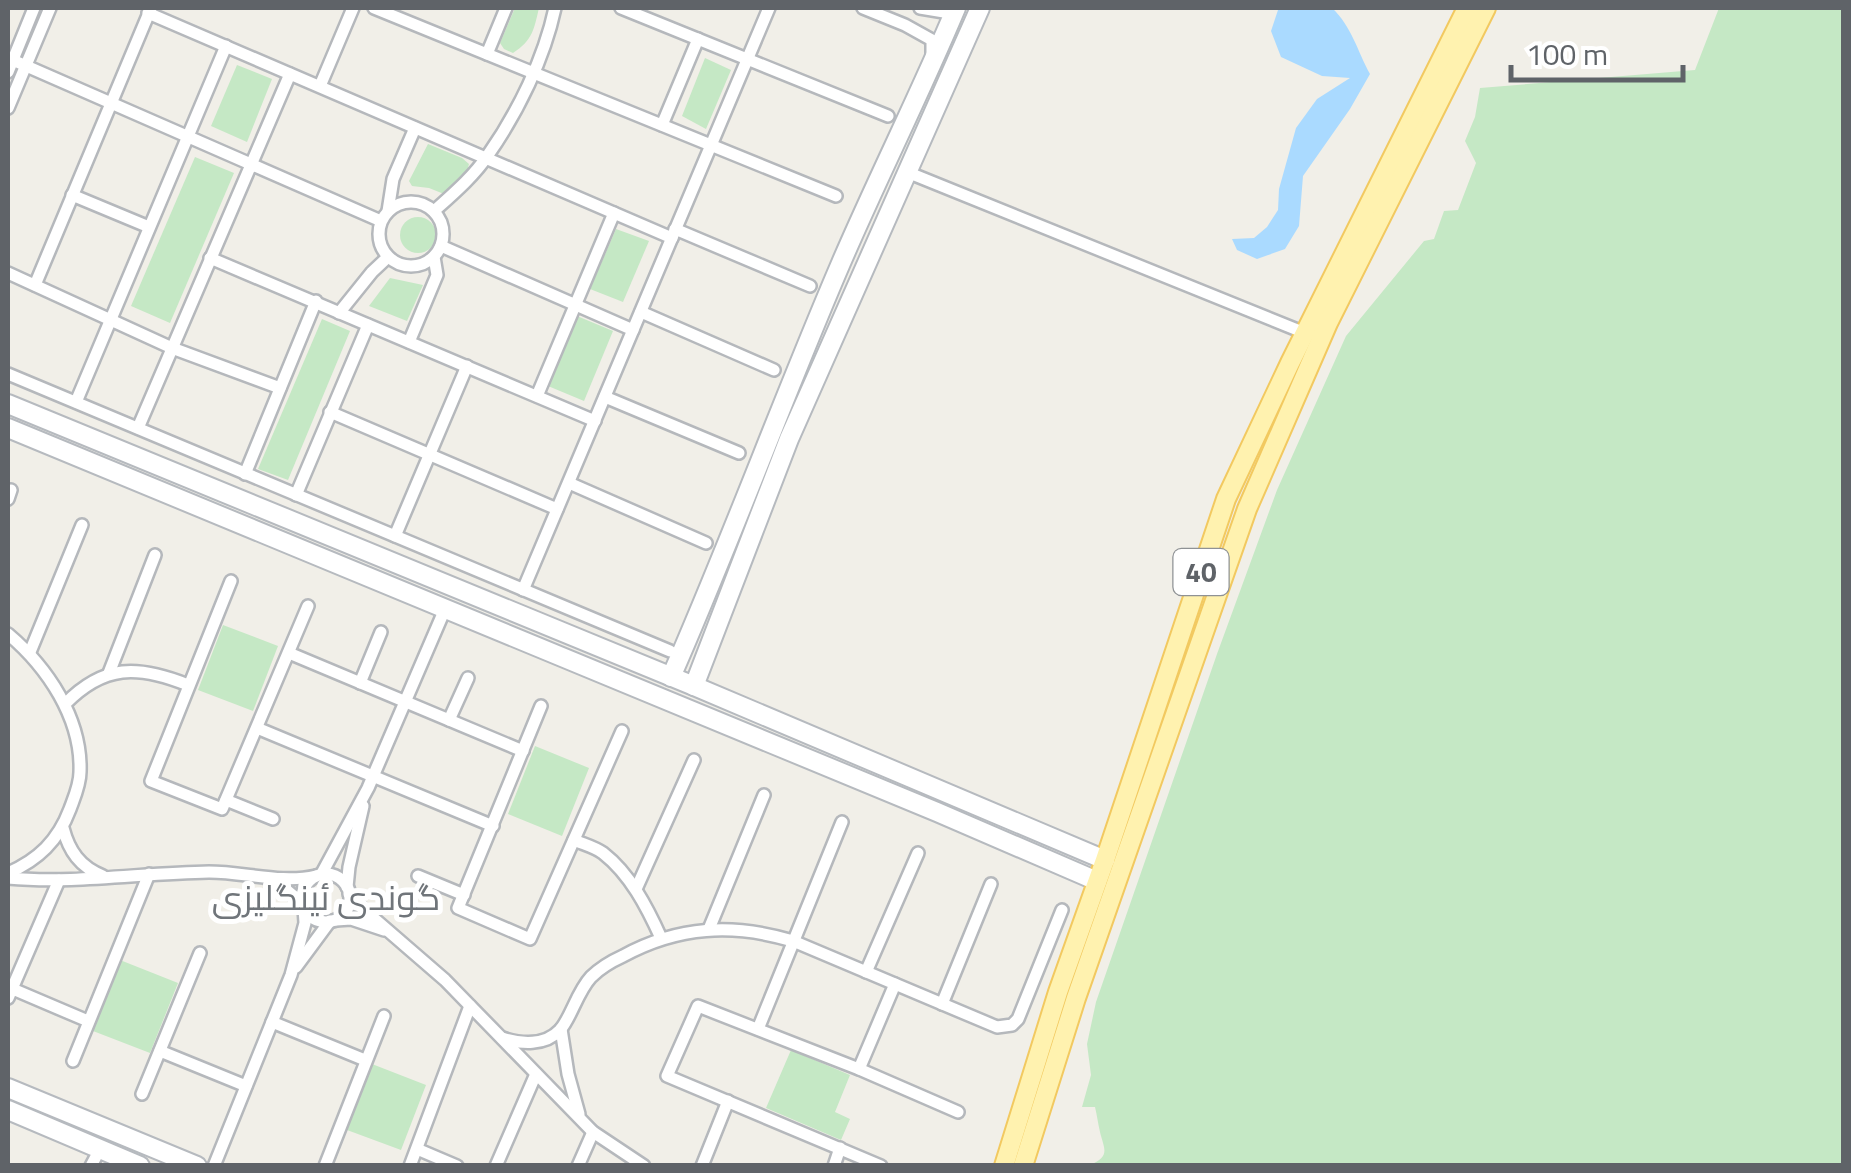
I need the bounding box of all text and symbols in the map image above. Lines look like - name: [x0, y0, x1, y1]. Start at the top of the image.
- scale bar: [1511, 20, 1684, 82]
- text: 100 m: [1526, 31, 1608, 77]
- road number: 40: [1174, 549, 1228, 595]
- district label: گوندی ئینگلیزی: [212, 870, 440, 924]

